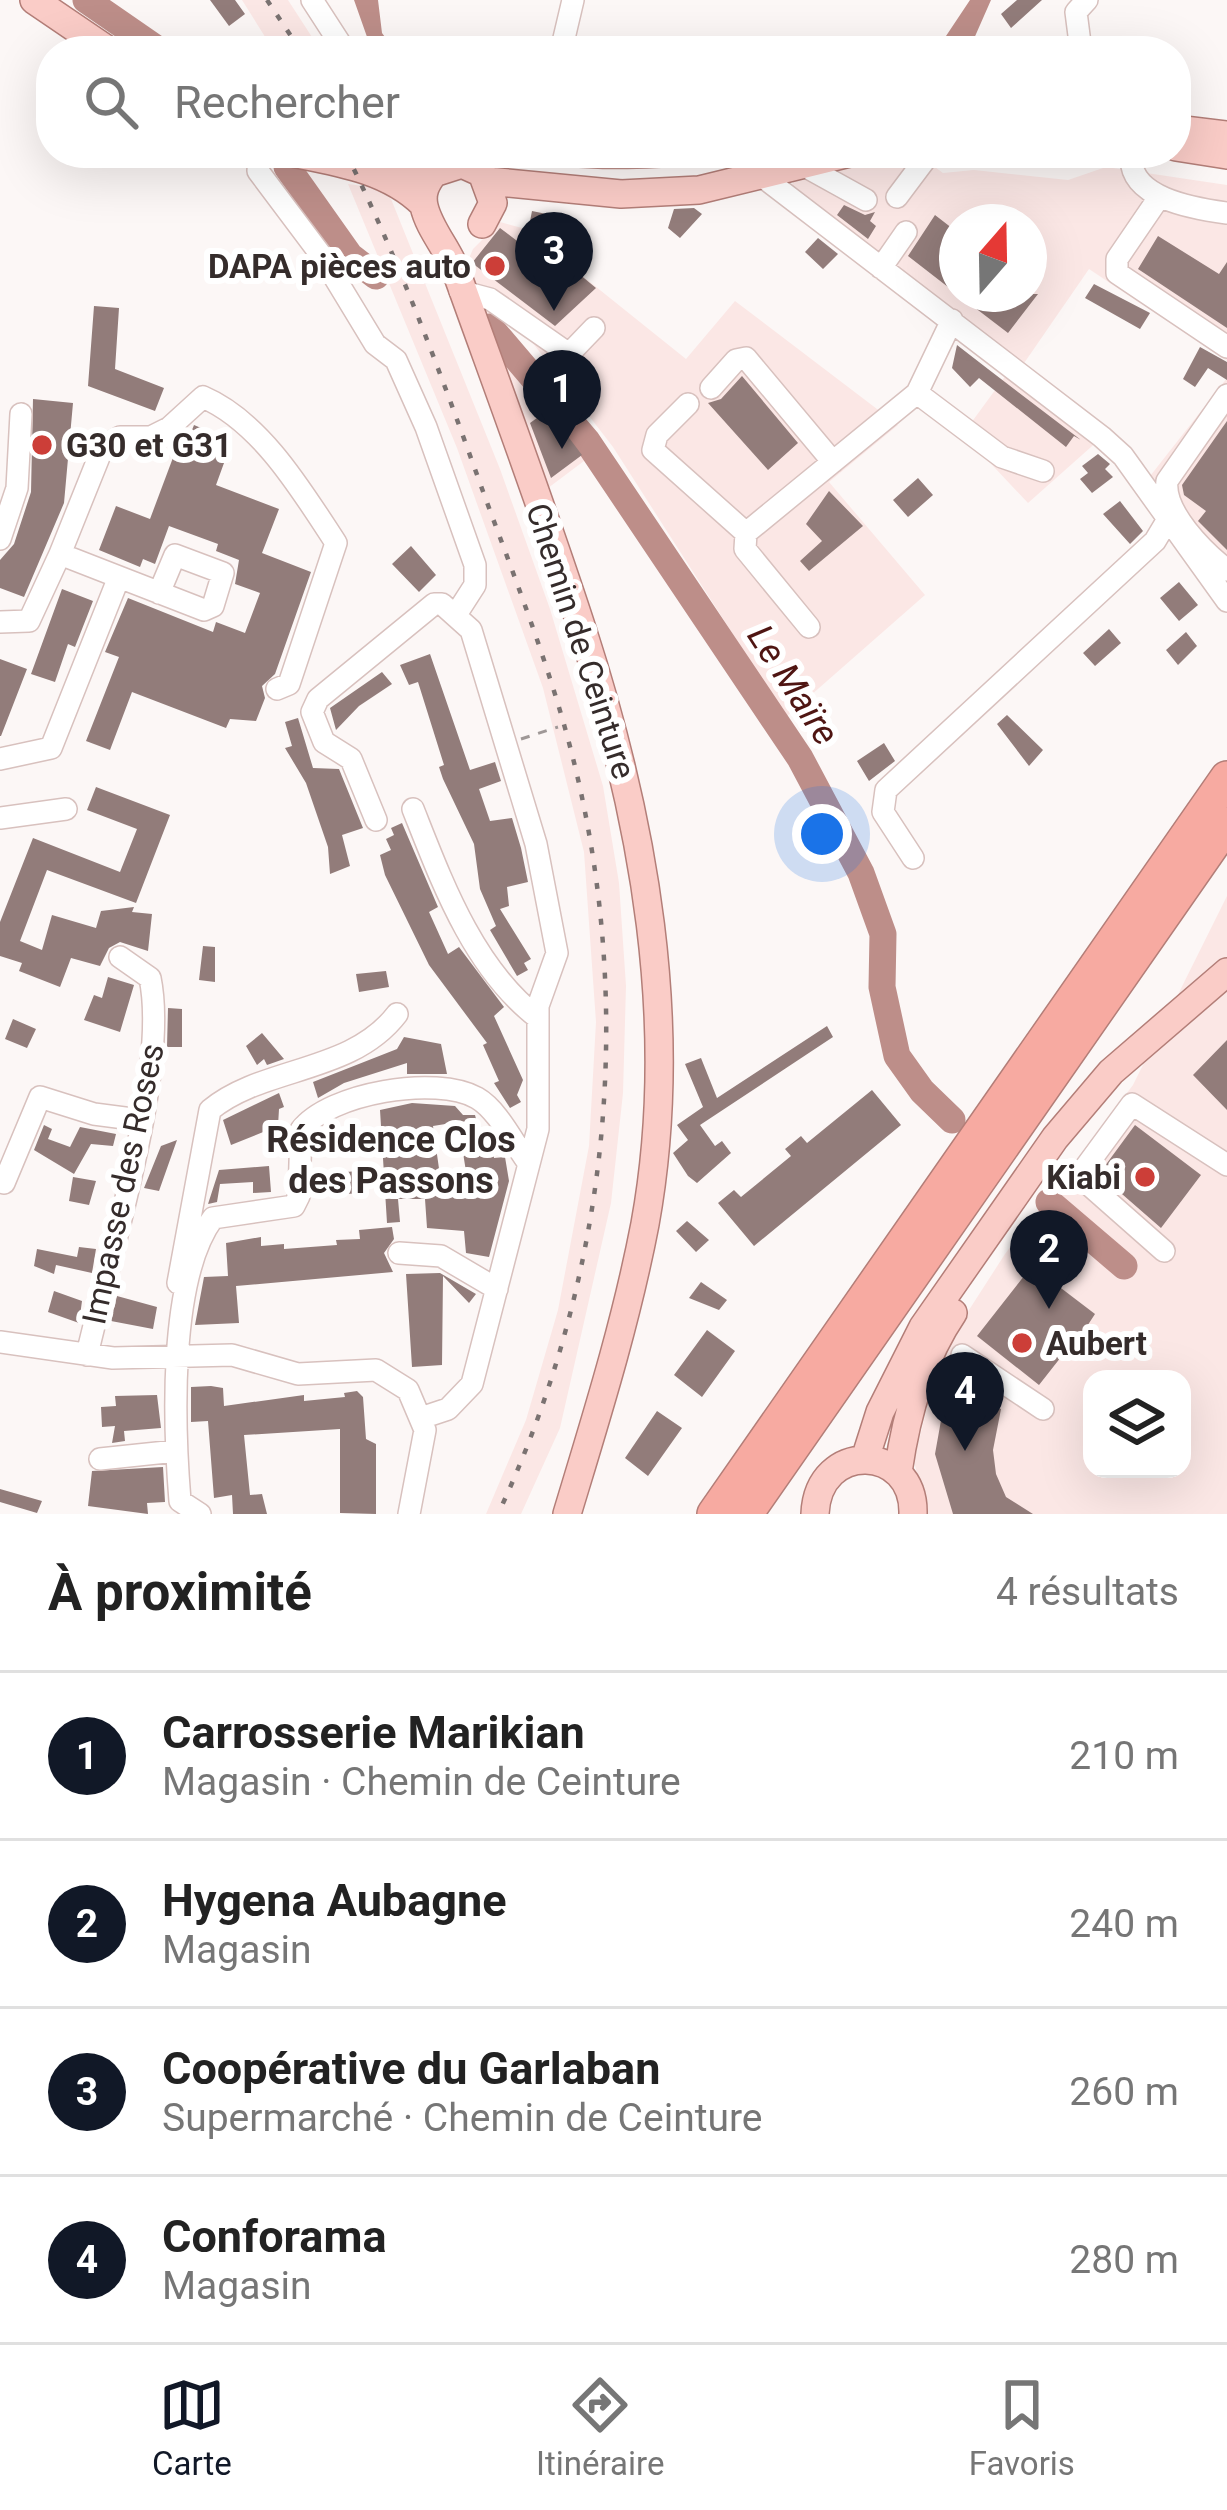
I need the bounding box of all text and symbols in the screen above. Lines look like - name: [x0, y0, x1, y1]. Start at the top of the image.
- search box: [36, 36, 1191, 168]
- icon: search: [78, 69, 144, 135]
- text: Rechercher: [174, 76, 400, 129]
- north arrow: [939, 204, 1047, 312]
- pin: 3: [515, 212, 593, 311]
- place label: DAPA pièces auto: [208, 247, 471, 286]
- marker: DAPA pièces auto: [482, 253, 508, 279]
- pin: 1: [523, 350, 601, 449]
- place label: G30 et G31: [66, 426, 232, 465]
- marker: G30 et G31: [29, 432, 55, 458]
- street label: Chemin de Ceinture: [518, 498, 644, 784]
- water label: Le Maïre: [739, 617, 847, 753]
- your location: [792, 804, 852, 864]
- street label: Impasse des Roses: [74, 1040, 172, 1328]
- district label: Résidence Clos des Passons: [266, 1119, 516, 1202]
- place label: Kiabi: [1046, 1158, 1121, 1197]
- marker: Kiabi: [1132, 1164, 1158, 1190]
- pin: 2: [1010, 1210, 1088, 1309]
- place label: Aubert: [1046, 1324, 1147, 1363]
- marker: Aubert: [1009, 1330, 1035, 1356]
- pin: 4: [926, 1352, 1004, 1451]
- map controls: [1083, 1370, 1191, 1478]
- button: layers: [1083, 1370, 1191, 1478]
- text: À proximité: [48, 1563, 312, 1622]
- text: 4 résultats: [996, 1569, 1179, 1615]
- text: Carrosserie Marikian: [162, 1706, 585, 1759]
- text: 1: [76, 1733, 98, 1779]
- text: 210 m: [1069, 1733, 1179, 1779]
- text: Magasin · Chemin de Ceinture: [162, 1759, 681, 1805]
- text: Hygena Aubagne: [162, 1874, 506, 1927]
- text: 2: [76, 1901, 98, 1947]
- text: 240 m: [1069, 1901, 1179, 1947]
- text: Magasin: [162, 1927, 312, 1973]
- text: Coopérative du Garlaban: [162, 2042, 660, 2095]
- text: 3: [76, 2069, 98, 2115]
- text: 260 m: [1069, 2069, 1179, 2115]
- text: Supermarché · Chemin de Ceinture: [162, 2095, 763, 2141]
- text: Conforama: [162, 2210, 386, 2263]
- text: 4: [76, 2237, 98, 2283]
- text: 280 m: [1069, 2237, 1179, 2283]
- text: Magasin: [162, 2263, 312, 2309]
- tab: Carte: [152, 2372, 232, 2483]
- tab: Itinéraire: [536, 2372, 664, 2483]
- tab: Favoris: [969, 2372, 1075, 2483]

